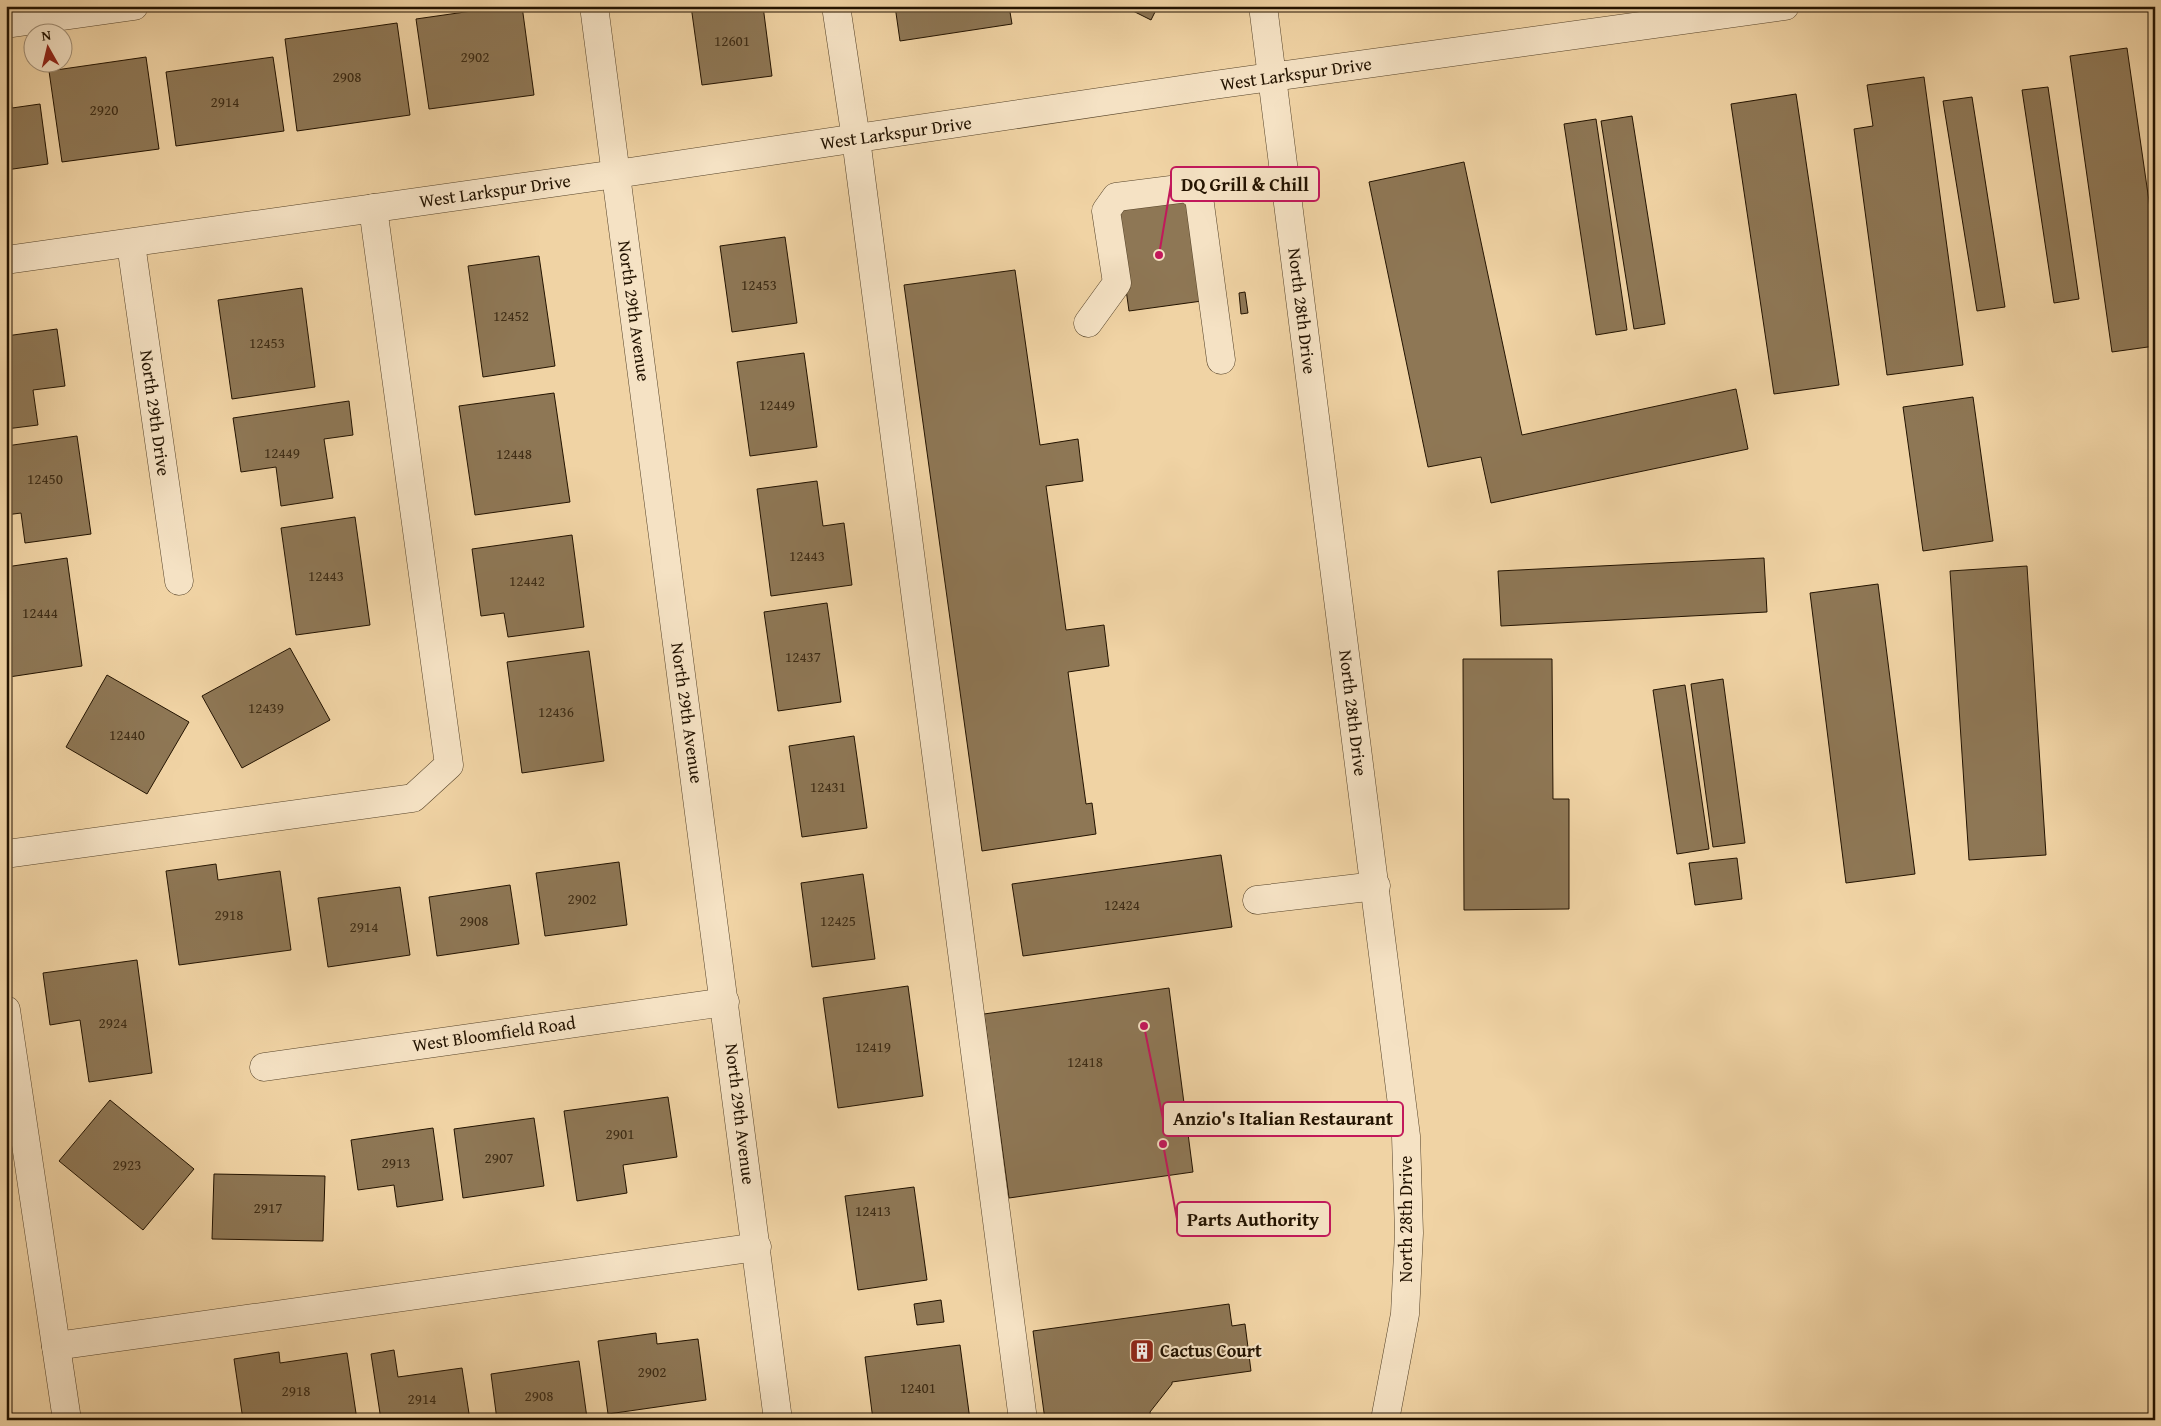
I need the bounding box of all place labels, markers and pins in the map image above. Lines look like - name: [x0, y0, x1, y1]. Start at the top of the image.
- callout: DQ Grill & Chill: [1171, 167, 1319, 201]
- callout: Anzio's Italian Restaurant: [1163, 1102, 1403, 1136]
- callout: Parts Authority: [1177, 1202, 1330, 1236]
- place label: Cactus Court: [1160, 1337, 1262, 1364]
- building icon: Cactus Court: [1129, 1338, 1155, 1364]

